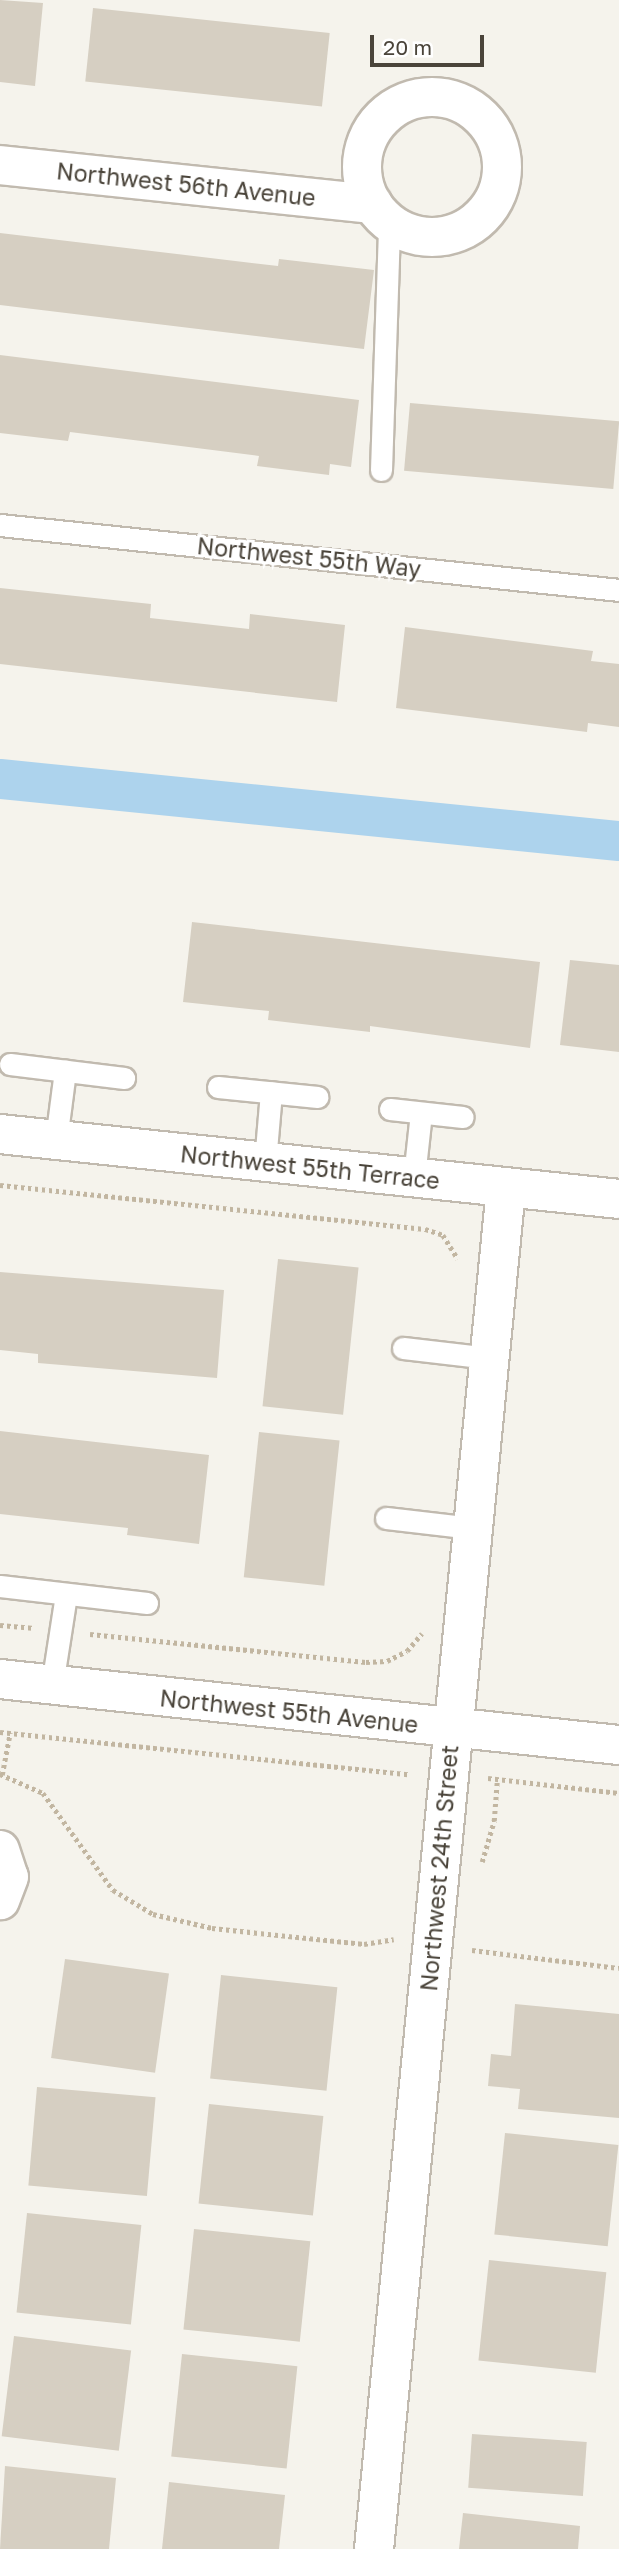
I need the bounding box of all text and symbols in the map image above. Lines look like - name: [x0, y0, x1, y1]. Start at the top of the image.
- scale bar: [374, 21, 488, 65]
- text: 20 m: [383, 34, 432, 60]
- street label: Northwest 56th Avenue: [55, 157, 317, 211]
- street label: Northwest 55th Way: [196, 532, 422, 582]
- street label: Northwest 55th Terrace: [179, 1140, 441, 1194]
- street label: Northwest 55th Avenue: [158, 1684, 420, 1738]
- street label: Northwest 24th Street: [414, 1744, 464, 1992]

